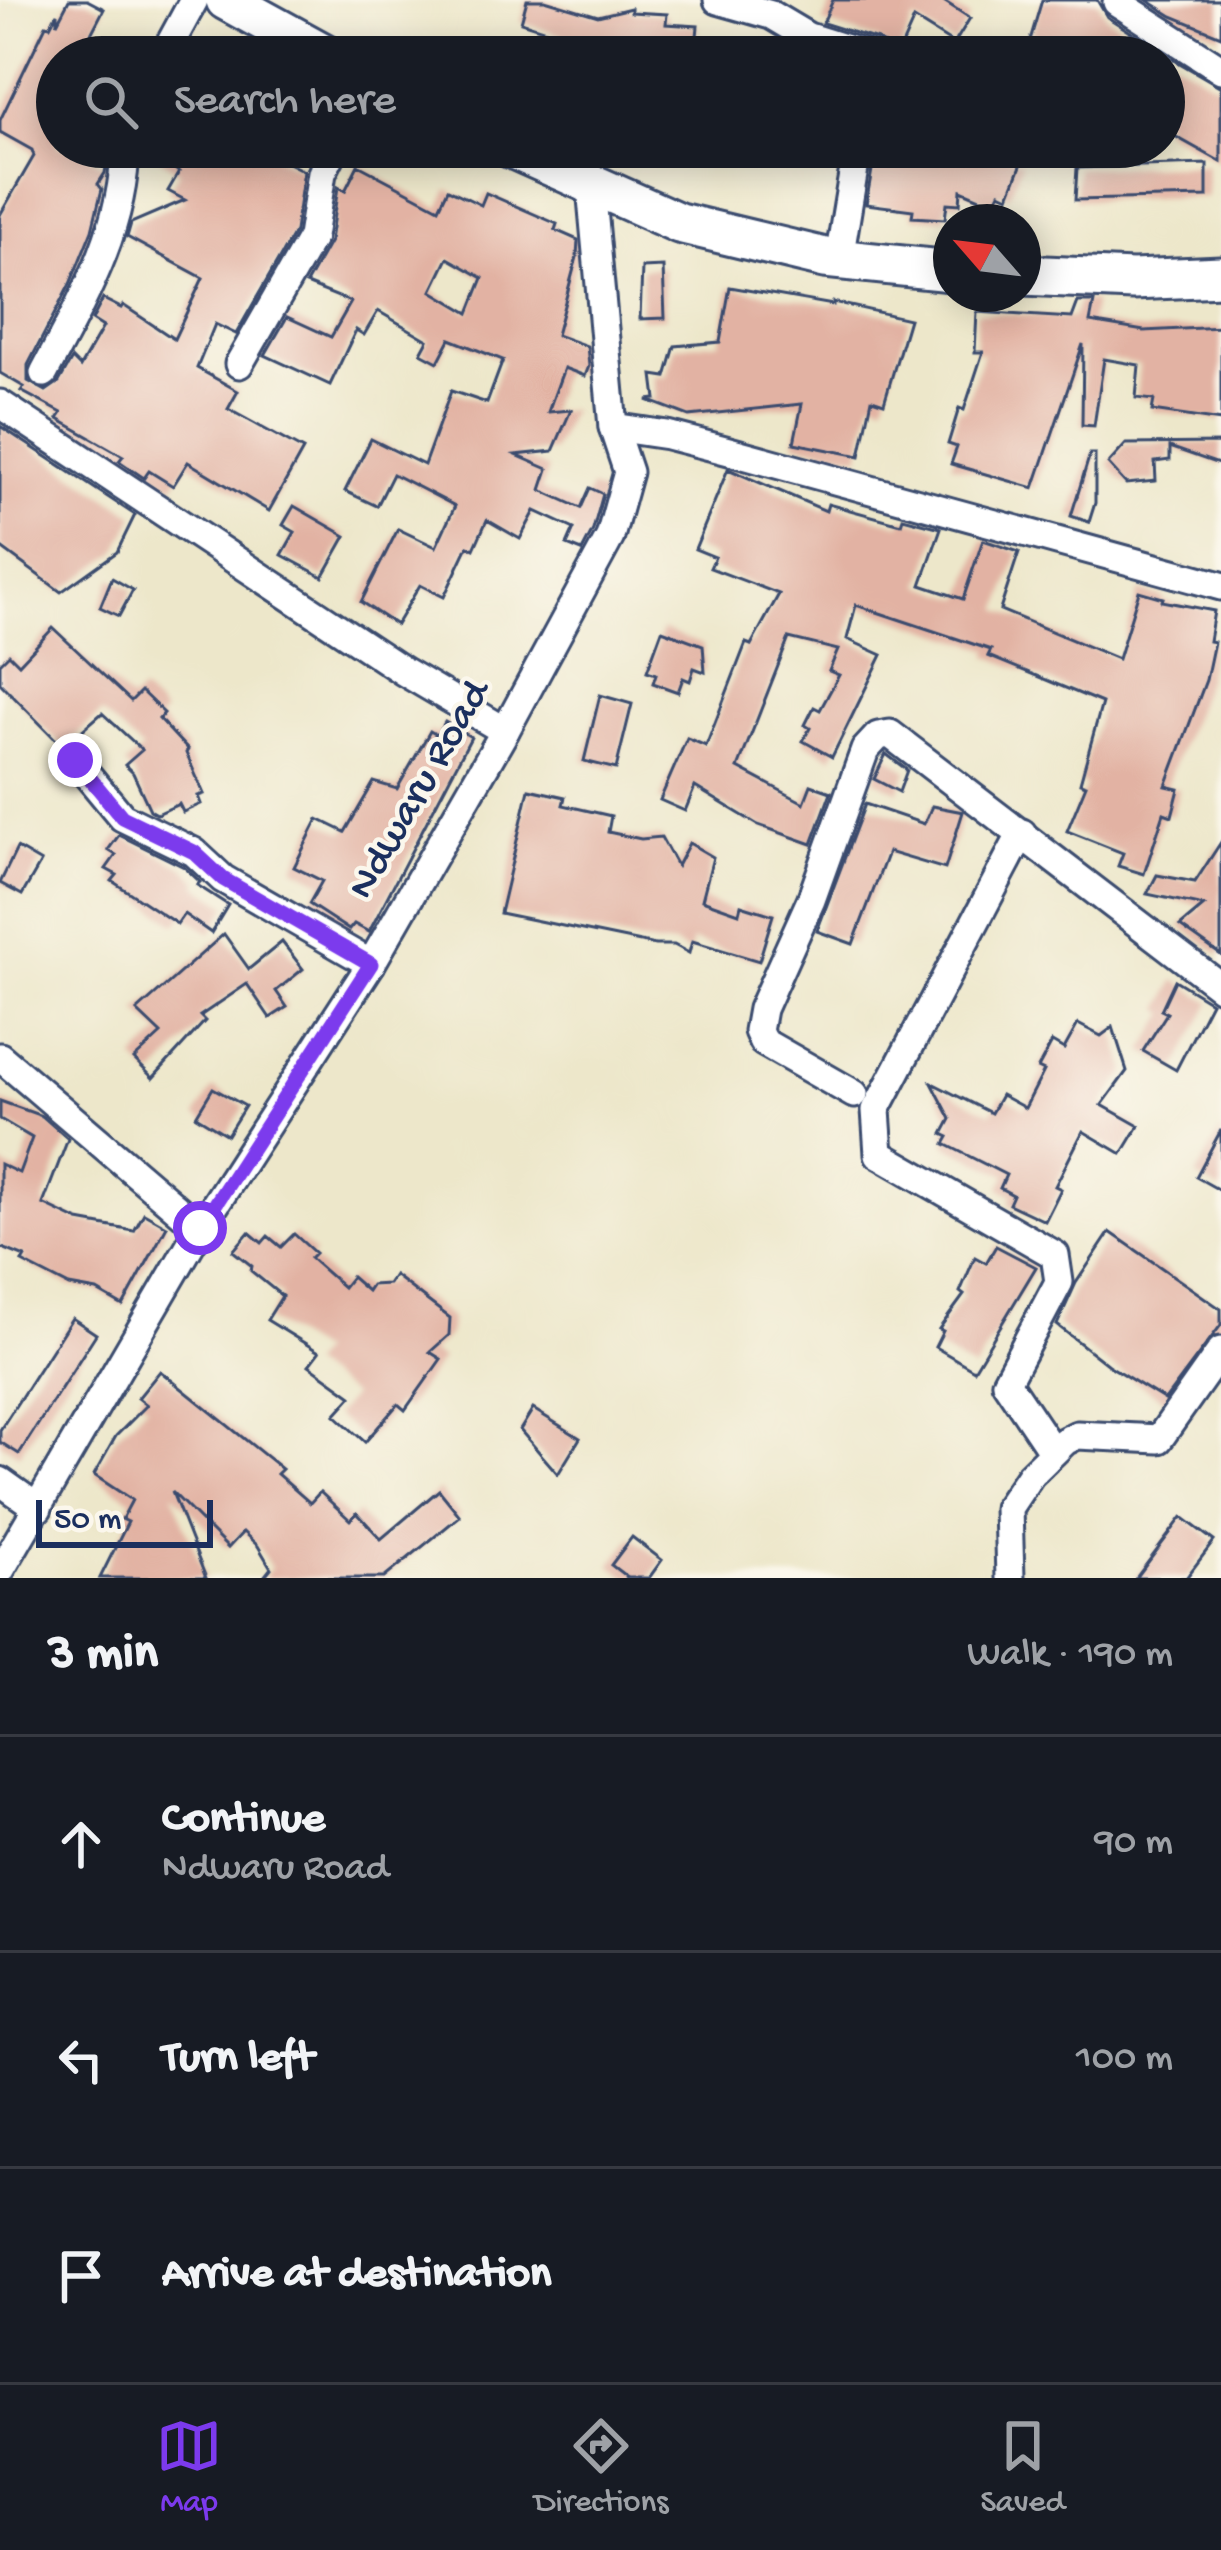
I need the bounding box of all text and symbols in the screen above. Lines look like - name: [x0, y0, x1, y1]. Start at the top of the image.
- search box: [36, 36, 1185, 168]
- icon: search: [78, 69, 144, 135]
- text: Search here: [174, 76, 396, 129]
- north arrow: [933, 204, 1041, 312]
- street label: Ndwaru Road: [339, 670, 505, 909]
- route end: [48, 733, 102, 787]
- route start: [173, 1201, 227, 1255]
- scale bar: [36, 1494, 213, 1547]
- text: 50 m: [54, 1502, 121, 1540]
- text: 3 min: [48, 1626, 158, 1686]
- text: Walk · 190 m: [967, 1633, 1173, 1679]
- text: Continue: [162, 1794, 325, 1847]
- icon: ahead: [48, 1811, 114, 1877]
- text: 90 m: [1094, 1821, 1173, 1867]
- text: Ndwaru Road: [162, 1847, 389, 1893]
- icon: left: [48, 2027, 114, 2093]
- text: Turn left: [162, 2033, 314, 2086]
- text: 100 m: [1076, 2037, 1173, 2083]
- icon: arrive: [48, 2243, 114, 2309]
- text: Arrive at destination: [162, 2249, 551, 2302]
- tab: Map: [156, 2413, 222, 2523]
- tab: Directions: [534, 2413, 668, 2523]
- tab: Saved: [980, 2413, 1065, 2523]

